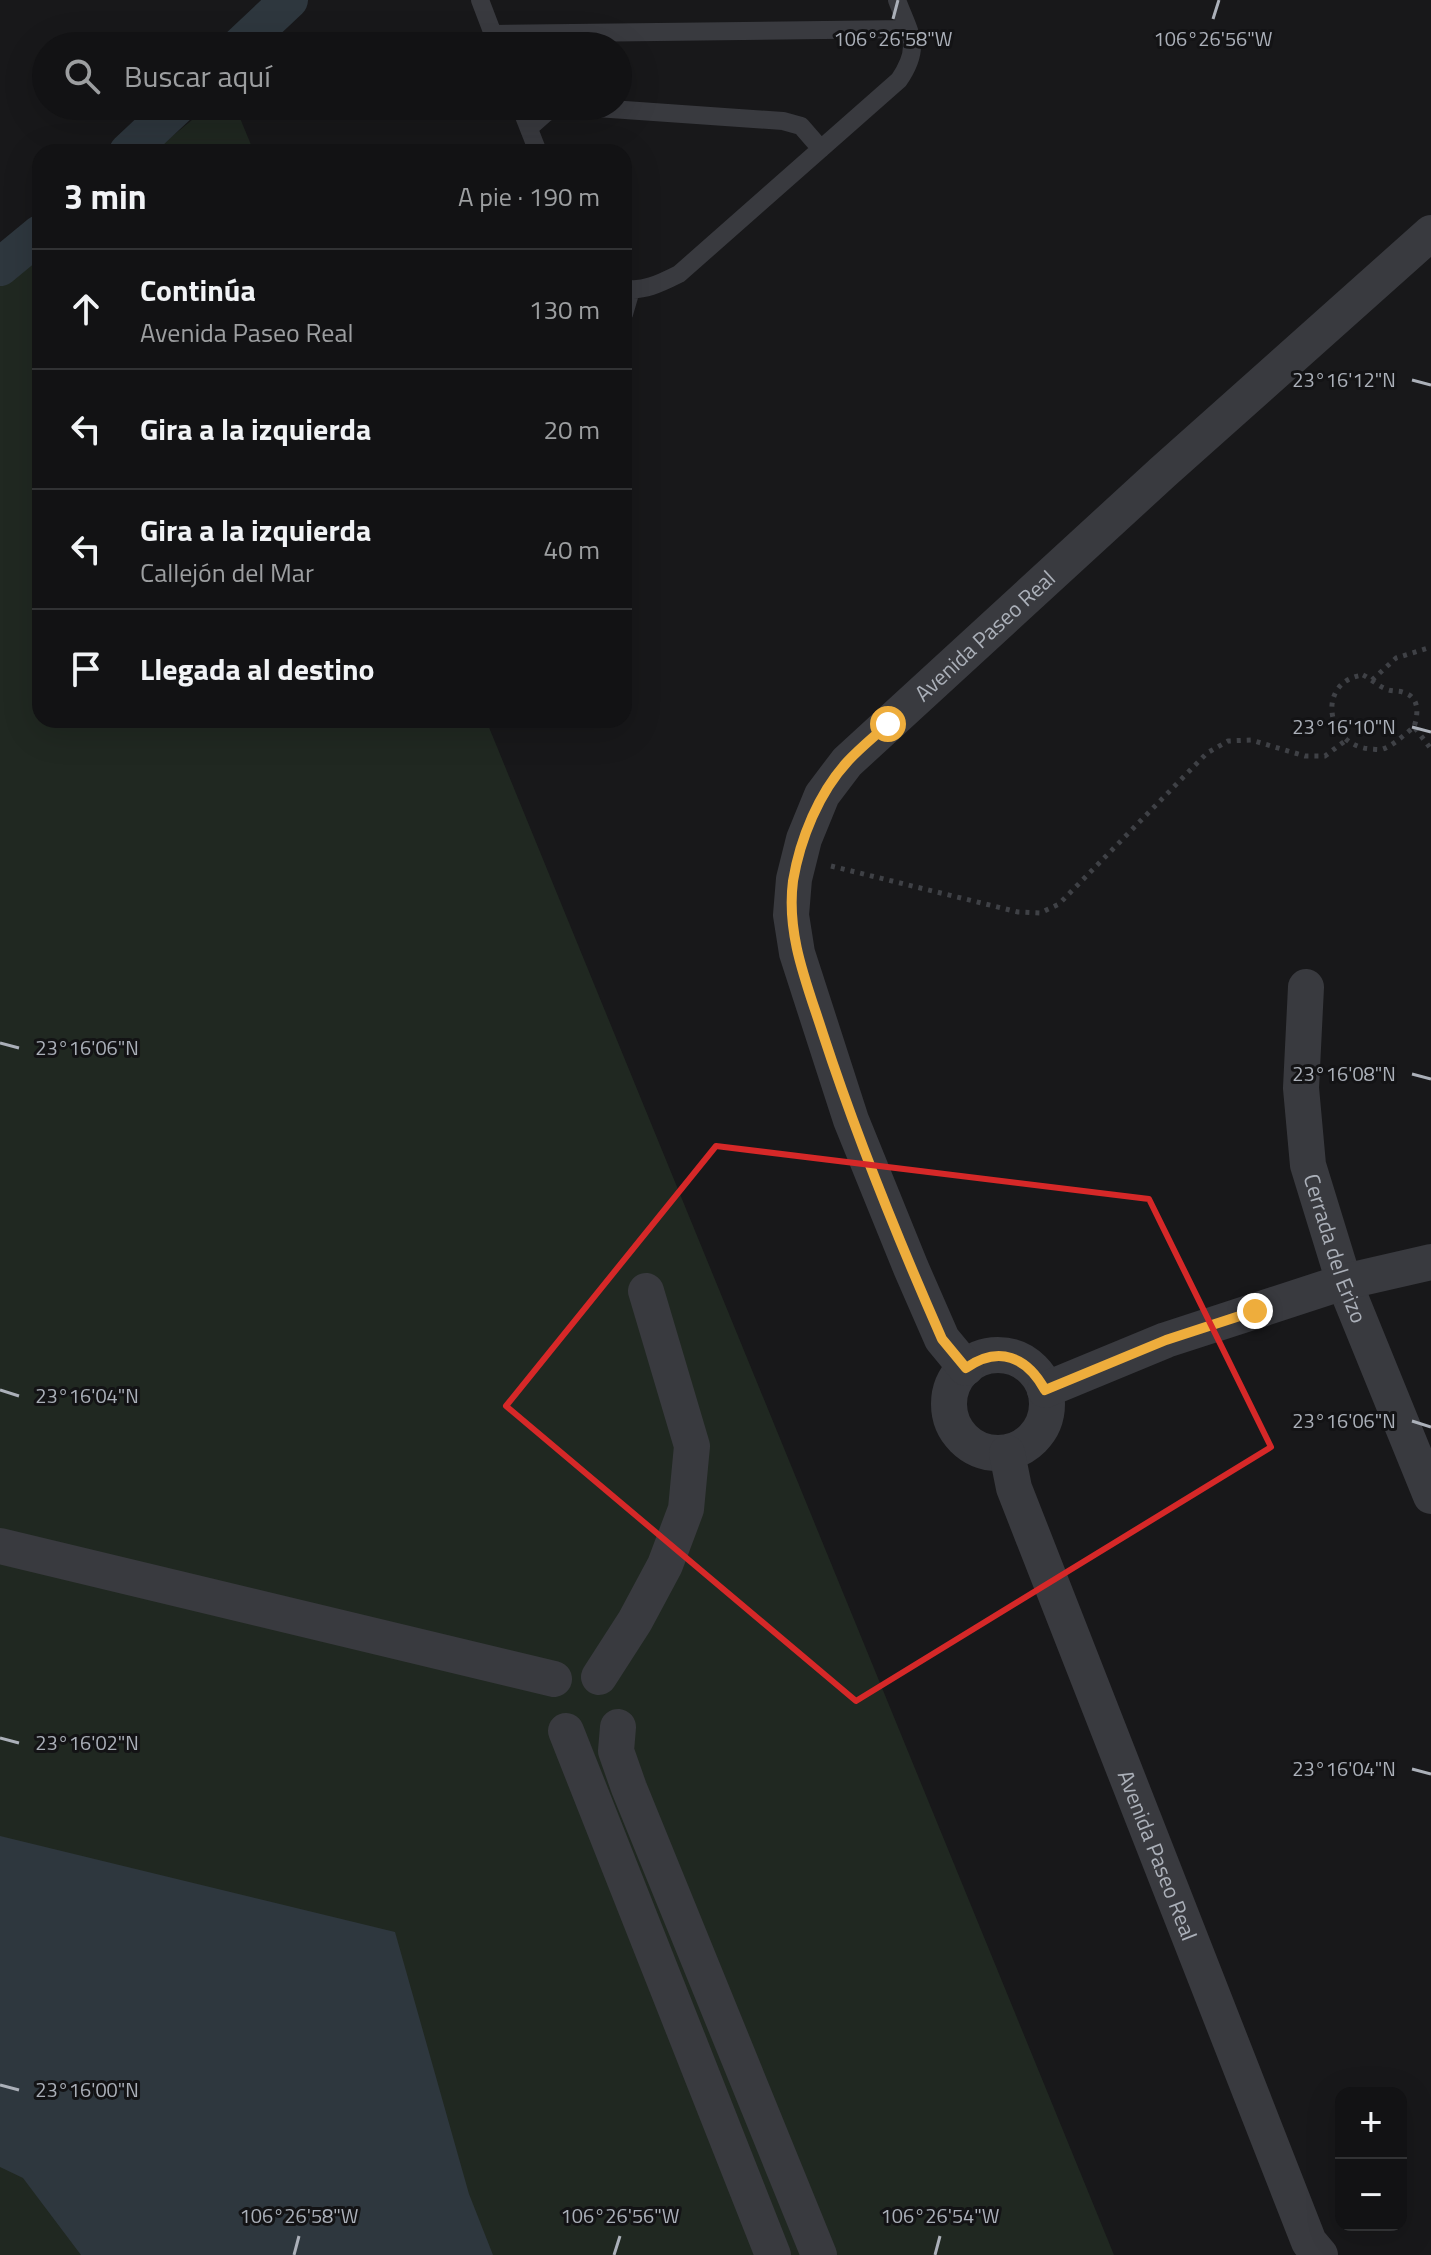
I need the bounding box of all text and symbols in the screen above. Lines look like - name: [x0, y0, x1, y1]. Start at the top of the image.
- text: 106°26'58"W: [834, 23, 953, 54]
- text: 106°26'56"W: [1154, 23, 1273, 54]
- search box: [32, 32, 632, 120]
- text: Buscar aquí: [124, 53, 271, 99]
- icon: search: [60, 54, 104, 98]
- text: 3 min: [64, 170, 147, 222]
- text: A pie · 190 m: [458, 177, 600, 216]
- text: Continúa: [140, 267, 256, 313]
- icon: ahead: [64, 287, 108, 331]
- text: 130 m: [529, 290, 600, 329]
- text: Avenida Paseo Real: [140, 313, 354, 352]
- text: 23°16'12"N: [1292, 364, 1396, 395]
- text: Gira a la izquierda: [140, 406, 371, 452]
- icon: left: [64, 407, 108, 451]
- text: 20 m: [543, 410, 600, 449]
- text: Gira a la izquierda: [140, 507, 371, 553]
- icon: left: [64, 527, 108, 571]
- text: 40 m: [543, 530, 600, 569]
- text: Callejón del Mar: [140, 553, 314, 592]
- street label: Avenida Paseo Real: [907, 562, 1063, 709]
- text: Llegada al destino: [140, 646, 374, 692]
- icon: arrive: [64, 647, 108, 691]
- route start: [870, 706, 906, 742]
- text: 23°16'10"N: [1292, 711, 1396, 742]
- text: 23°16'06"N: [35, 1032, 139, 1063]
- text: 23°16'08"N: [1292, 1058, 1396, 1089]
- street label: Cerrada del Erizo: [1295, 1169, 1376, 1328]
- route end: [1237, 1293, 1273, 1329]
- text: 23°16'04"N: [35, 1380, 139, 1411]
- text: 23°16'06"N: [1292, 1405, 1396, 1436]
- text: 23°16'02"N: [35, 1727, 139, 1758]
- text: 23°16'04"N: [1292, 1753, 1396, 1784]
- street label: Avenida Paseo Real: [1109, 1765, 1206, 1946]
- text: 23°16'00"N: [35, 2074, 139, 2105]
- map controls: [1335, 2087, 1407, 2231]
- button: +: [1335, 2087, 1407, 2159]
- button: −: [1335, 2159, 1407, 2231]
- text: 106°26'58"W: [240, 2200, 359, 2231]
- text: 106°26'56"W: [561, 2200, 680, 2231]
- text: 106°26'54"W: [881, 2200, 1000, 2231]

